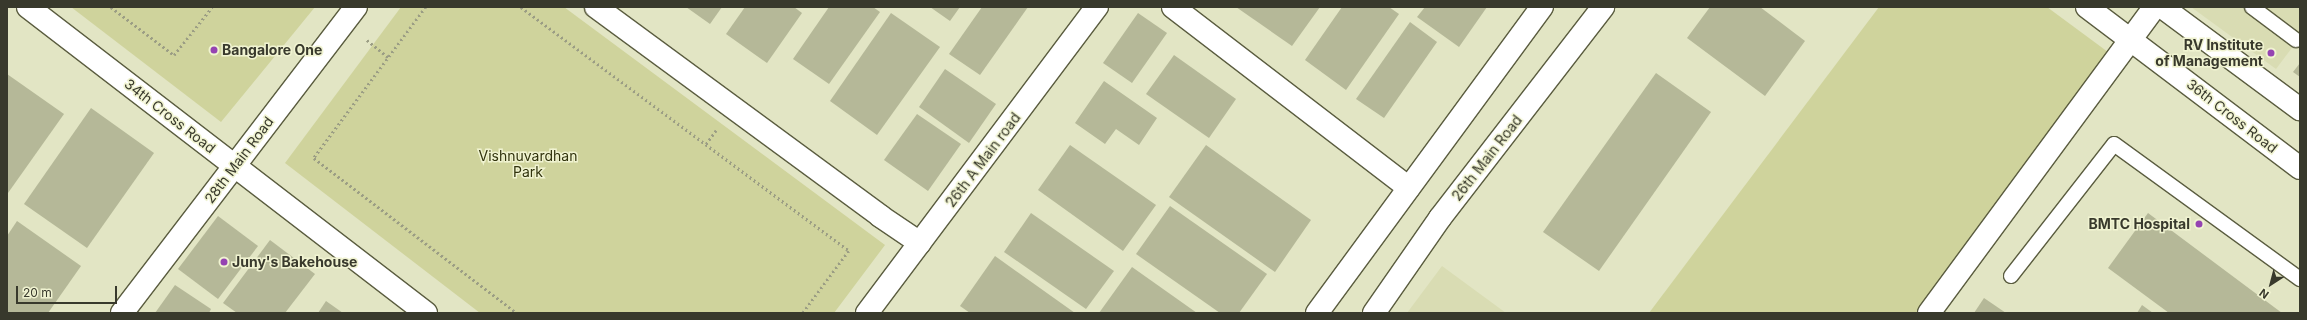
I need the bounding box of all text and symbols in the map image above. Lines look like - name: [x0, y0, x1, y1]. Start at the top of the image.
- place label: RV Institute of Management: [2155, 37, 2263, 70]
- place label: Bangalore One: [222, 42, 322, 58]
- marker: Bangalore One: [209, 45, 219, 55]
- marker: RV Institute of Management: [2266, 48, 2276, 58]
- street label: 34th Cross Road: [121, 75, 219, 157]
- street label: 36th Cross Road: [2183, 75, 2281, 157]
- street label: 26th A Main road: [942, 110, 1024, 210]
- street label: 26th Main Road: [1448, 112, 1526, 204]
- street label: 28th Main Road: [201, 113, 277, 207]
- park label: Vishnuvardhan Park: [479, 148, 577, 180]
- place label: BMTC Hospital: [2088, 216, 2190, 232]
- marker: BMTC Hospital: [2193, 218, 2205, 230]
- place label: Juny's Bakehouse: [232, 254, 357, 270]
- marker: Juny's Bakehouse: [219, 257, 229, 267]
- north arrow: [2251, 264, 2291, 304]
- scale bar: [18, 278, 119, 304]
- text: 20 m: [23, 285, 52, 300]
- text: N: [2256, 286, 2271, 302]

